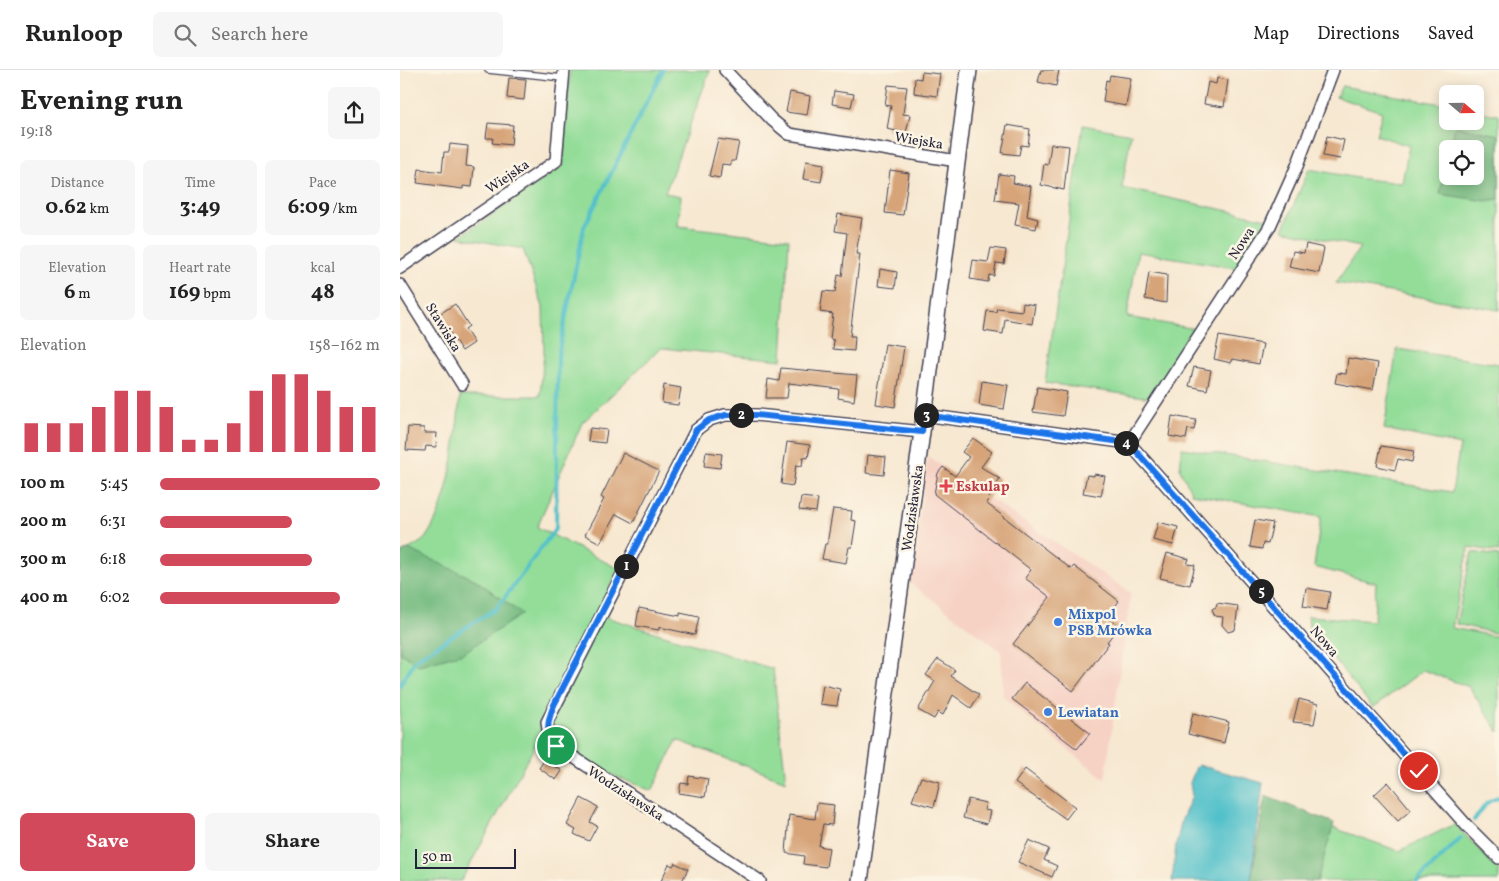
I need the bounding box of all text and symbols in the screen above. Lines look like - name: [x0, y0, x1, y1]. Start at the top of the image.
- search box: [153, 12, 503, 57]
- text: Runloop: [25, 18, 123, 52]
- icon: search: [171, 21, 199, 49]
- text: Search here: [211, 22, 308, 48]
- text: Map: [1253, 22, 1289, 47]
- text: Directions: [1317, 22, 1400, 47]
- text: Saved: [1428, 22, 1474, 47]
- text: Evening run: [20, 82, 184, 121]
- north arrow: [1439, 85, 1484, 130]
- map controls: [1439, 85, 1484, 185]
- button: share: [328, 87, 380, 139]
- text: 19:18: [20, 121, 53, 143]
- street label: Wiejska: [893, 128, 944, 155]
- button: locate: [1439, 140, 1484, 185]
- street label: Wiejska: [482, 156, 533, 199]
- text: Distance: [51, 174, 104, 193]
- text: Time: [185, 174, 215, 193]
- text: Pace: [309, 174, 337, 193]
- text: 0.62: [45, 193, 87, 222]
- text: 3:49: [180, 193, 220, 222]
- text: 6:09: [288, 193, 330, 222]
- text: km: [87, 200, 109, 219]
- text: /km: [330, 200, 358, 219]
- street label: Nowa: [1225, 224, 1260, 264]
- text: Elevation: [48, 259, 106, 278]
- text: Heart rate: [169, 259, 231, 278]
- text: kcal: [310, 259, 335, 278]
- text: 6: [64, 278, 75, 307]
- text: 169: [169, 278, 200, 307]
- text: 48: [311, 278, 335, 307]
- text: m: [75, 285, 91, 304]
- text: bpm: [200, 285, 231, 304]
- street label: Stawiska: [420, 300, 465, 356]
- text: Elevation: [20, 335, 87, 357]
- text: 158–162 m: [309, 335, 380, 357]
- pin: 2: [728, 402, 754, 428]
- pin: 3: [914, 402, 938, 428]
- text: 2: [738, 406, 745, 425]
- text: 3: [923, 406, 930, 425]
- pin: 4: [1114, 430, 1138, 456]
- text: 4: [1122, 434, 1131, 453]
- street label: Wodzisławska: [898, 463, 929, 553]
- text: 100 m: [20, 473, 65, 495]
- text: 5:45: [100, 473, 128, 495]
- place label: Eskulap: [956, 478, 1010, 497]
- marker: Eskulap: [940, 480, 952, 492]
- text: 200 m: [20, 511, 67, 533]
- text: 6:31: [100, 511, 126, 533]
- text: 300 m: [20, 549, 66, 571]
- text: 6:18: [100, 549, 126, 571]
- pin: 1: [614, 554, 638, 578]
- text: 1: [624, 557, 629, 576]
- pin: 5: [1248, 578, 1274, 604]
- text: 5: [1258, 582, 1265, 601]
- text: 400 m: [20, 587, 68, 609]
- text: 6:02: [100, 587, 130, 609]
- place label: Mixpol PSB Mrówka: [1068, 606, 1152, 641]
- marker: Mixpol PSB Mrówka: [1052, 616, 1064, 628]
- street label: Nowa: [1305, 622, 1343, 662]
- place label: Lewiatan: [1058, 704, 1119, 723]
- marker: Lewiatan: [1042, 706, 1054, 718]
- pin: [535, 725, 577, 767]
- icon: arrive: [542, 732, 570, 760]
- pin: [1398, 750, 1440, 792]
- icon: check: [1405, 757, 1433, 785]
- street label: Wodzisławska: [583, 762, 667, 826]
- button: Save: [20, 813, 195, 871]
- button: Share: [205, 813, 380, 871]
- scale bar: [415, 846, 516, 869]
- text: 50 m: [422, 848, 452, 867]

